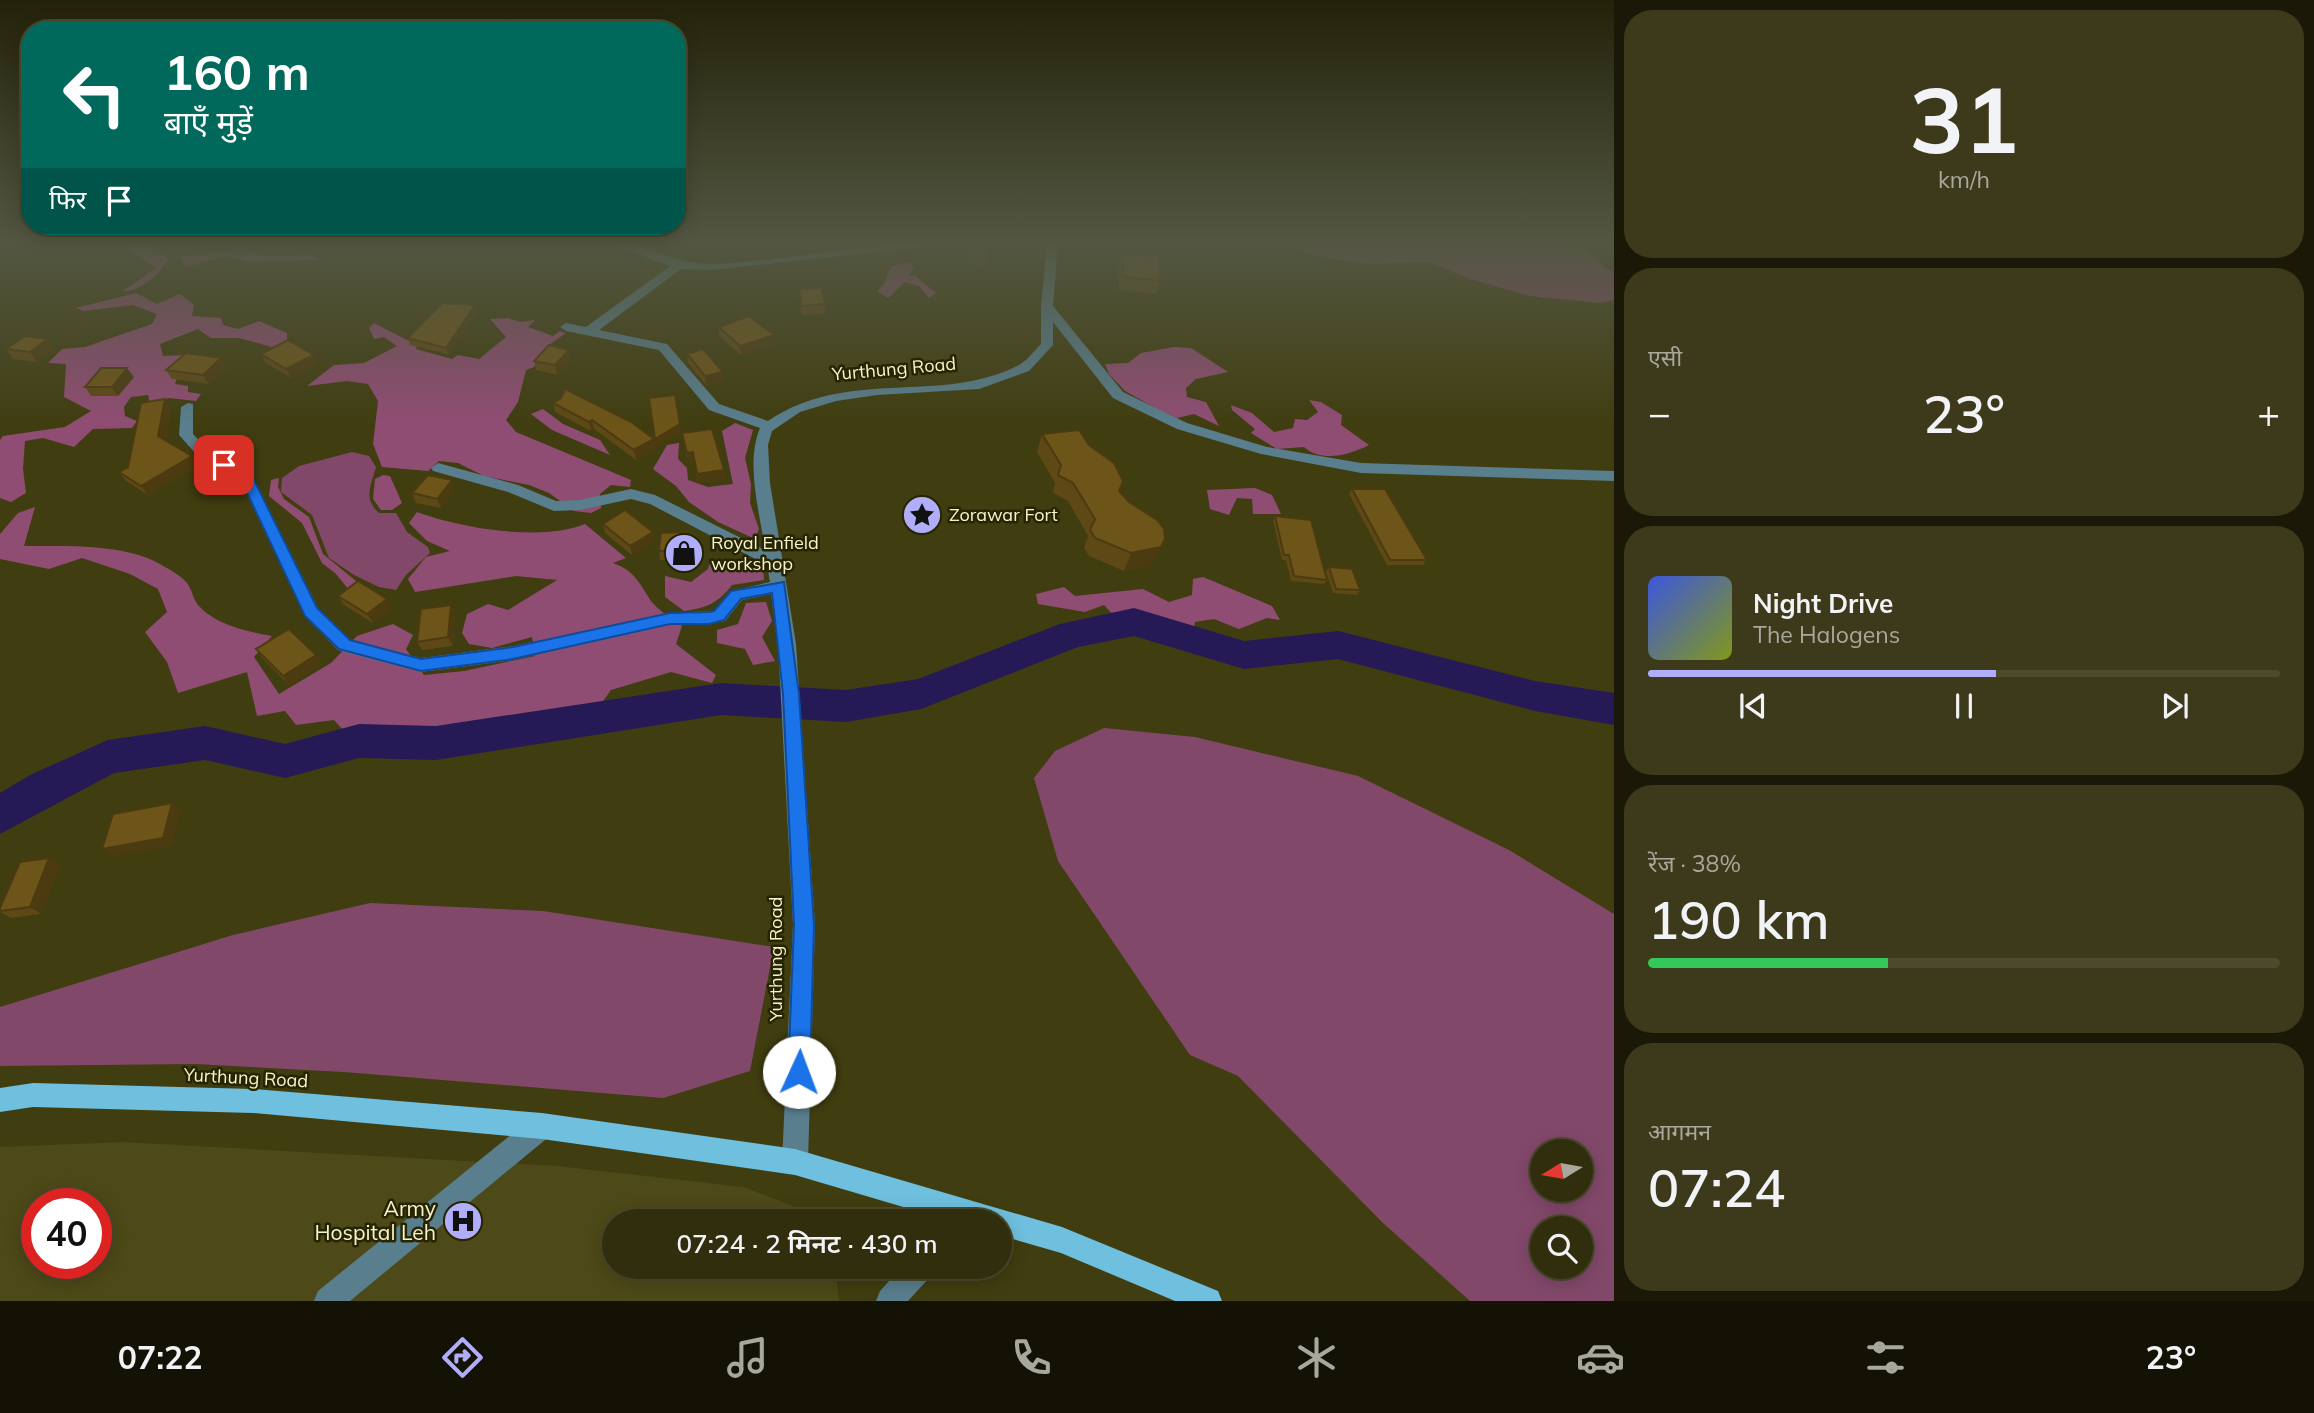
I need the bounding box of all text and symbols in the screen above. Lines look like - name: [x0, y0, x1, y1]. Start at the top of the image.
- text: 160 m: [164, 41, 310, 102]
- icon: left: [49, 49, 140, 140]
- text: 31: [1909, 62, 2019, 176]
- text: बाएँ मुड़ें: [164, 102, 253, 142]
- text: km/h: [1938, 165, 1990, 194]
- icon: arrive: [100, 182, 138, 220]
- text: फिर: [49, 183, 86, 216]
- text: एसी: [1648, 343, 1682, 372]
- street label: Yurthung Road: [830, 352, 957, 385]
- text: 23°: [1923, 381, 2005, 446]
- text: −: [1648, 389, 1671, 437]
- text: +: [2257, 389, 2280, 437]
- pin: [194, 435, 254, 495]
- icon: arrive: [205, 446, 243, 484]
- place icon: Zorawar Fort: [901, 494, 943, 536]
- place label: Zorawar Fort: [949, 503, 1058, 526]
- place label: Royal Enfield workshop: [711, 531, 819, 575]
- shop icon: Royal Enfield workshop: [663, 532, 705, 574]
- text: Night Drive: [1753, 587, 1893, 620]
- text: The Halogens: [1753, 620, 1900, 649]
- icon: previous: [1734, 687, 1772, 725]
- icon: pause: [1945, 687, 1983, 725]
- icon: next: [2156, 687, 2194, 725]
- text: रेंज · 38%: [1648, 849, 1741, 878]
- text: 190 km: [1648, 887, 1829, 952]
- street label: Yurthung Road: [764, 897, 787, 1022]
- position arrow: [762, 1035, 836, 1109]
- street label: Yurthung Road: [182, 1063, 309, 1092]
- text: आगमन: [1648, 1117, 1711, 1146]
- north arrow: [1530, 1139, 1592, 1202]
- map controls: [1530, 1139, 1593, 1279]
- text: 07:24: [1648, 1155, 1785, 1220]
- speed limit sign: 40: [21, 1188, 112, 1279]
- place label: Army Hospital Leh: [314, 1195, 436, 1245]
- hospital icon: Army Hospital Leh: [442, 1200, 484, 1242]
- button: search: [1530, 1216, 1593, 1279]
- text: 07:24 · 2 मिनट · 430 m: [677, 1227, 937, 1260]
- icon: directions: [438, 1333, 487, 1382]
- icon: music: [723, 1333, 772, 1382]
- icon: phone: [1007, 1333, 1056, 1382]
- icon: climate: [1292, 1333, 1341, 1382]
- icon: car: [1576, 1333, 1625, 1382]
- icon: filters: [1861, 1333, 1910, 1382]
- text: 07:22: [118, 1337, 203, 1377]
- text: 23°: [2146, 1337, 2196, 1377]

